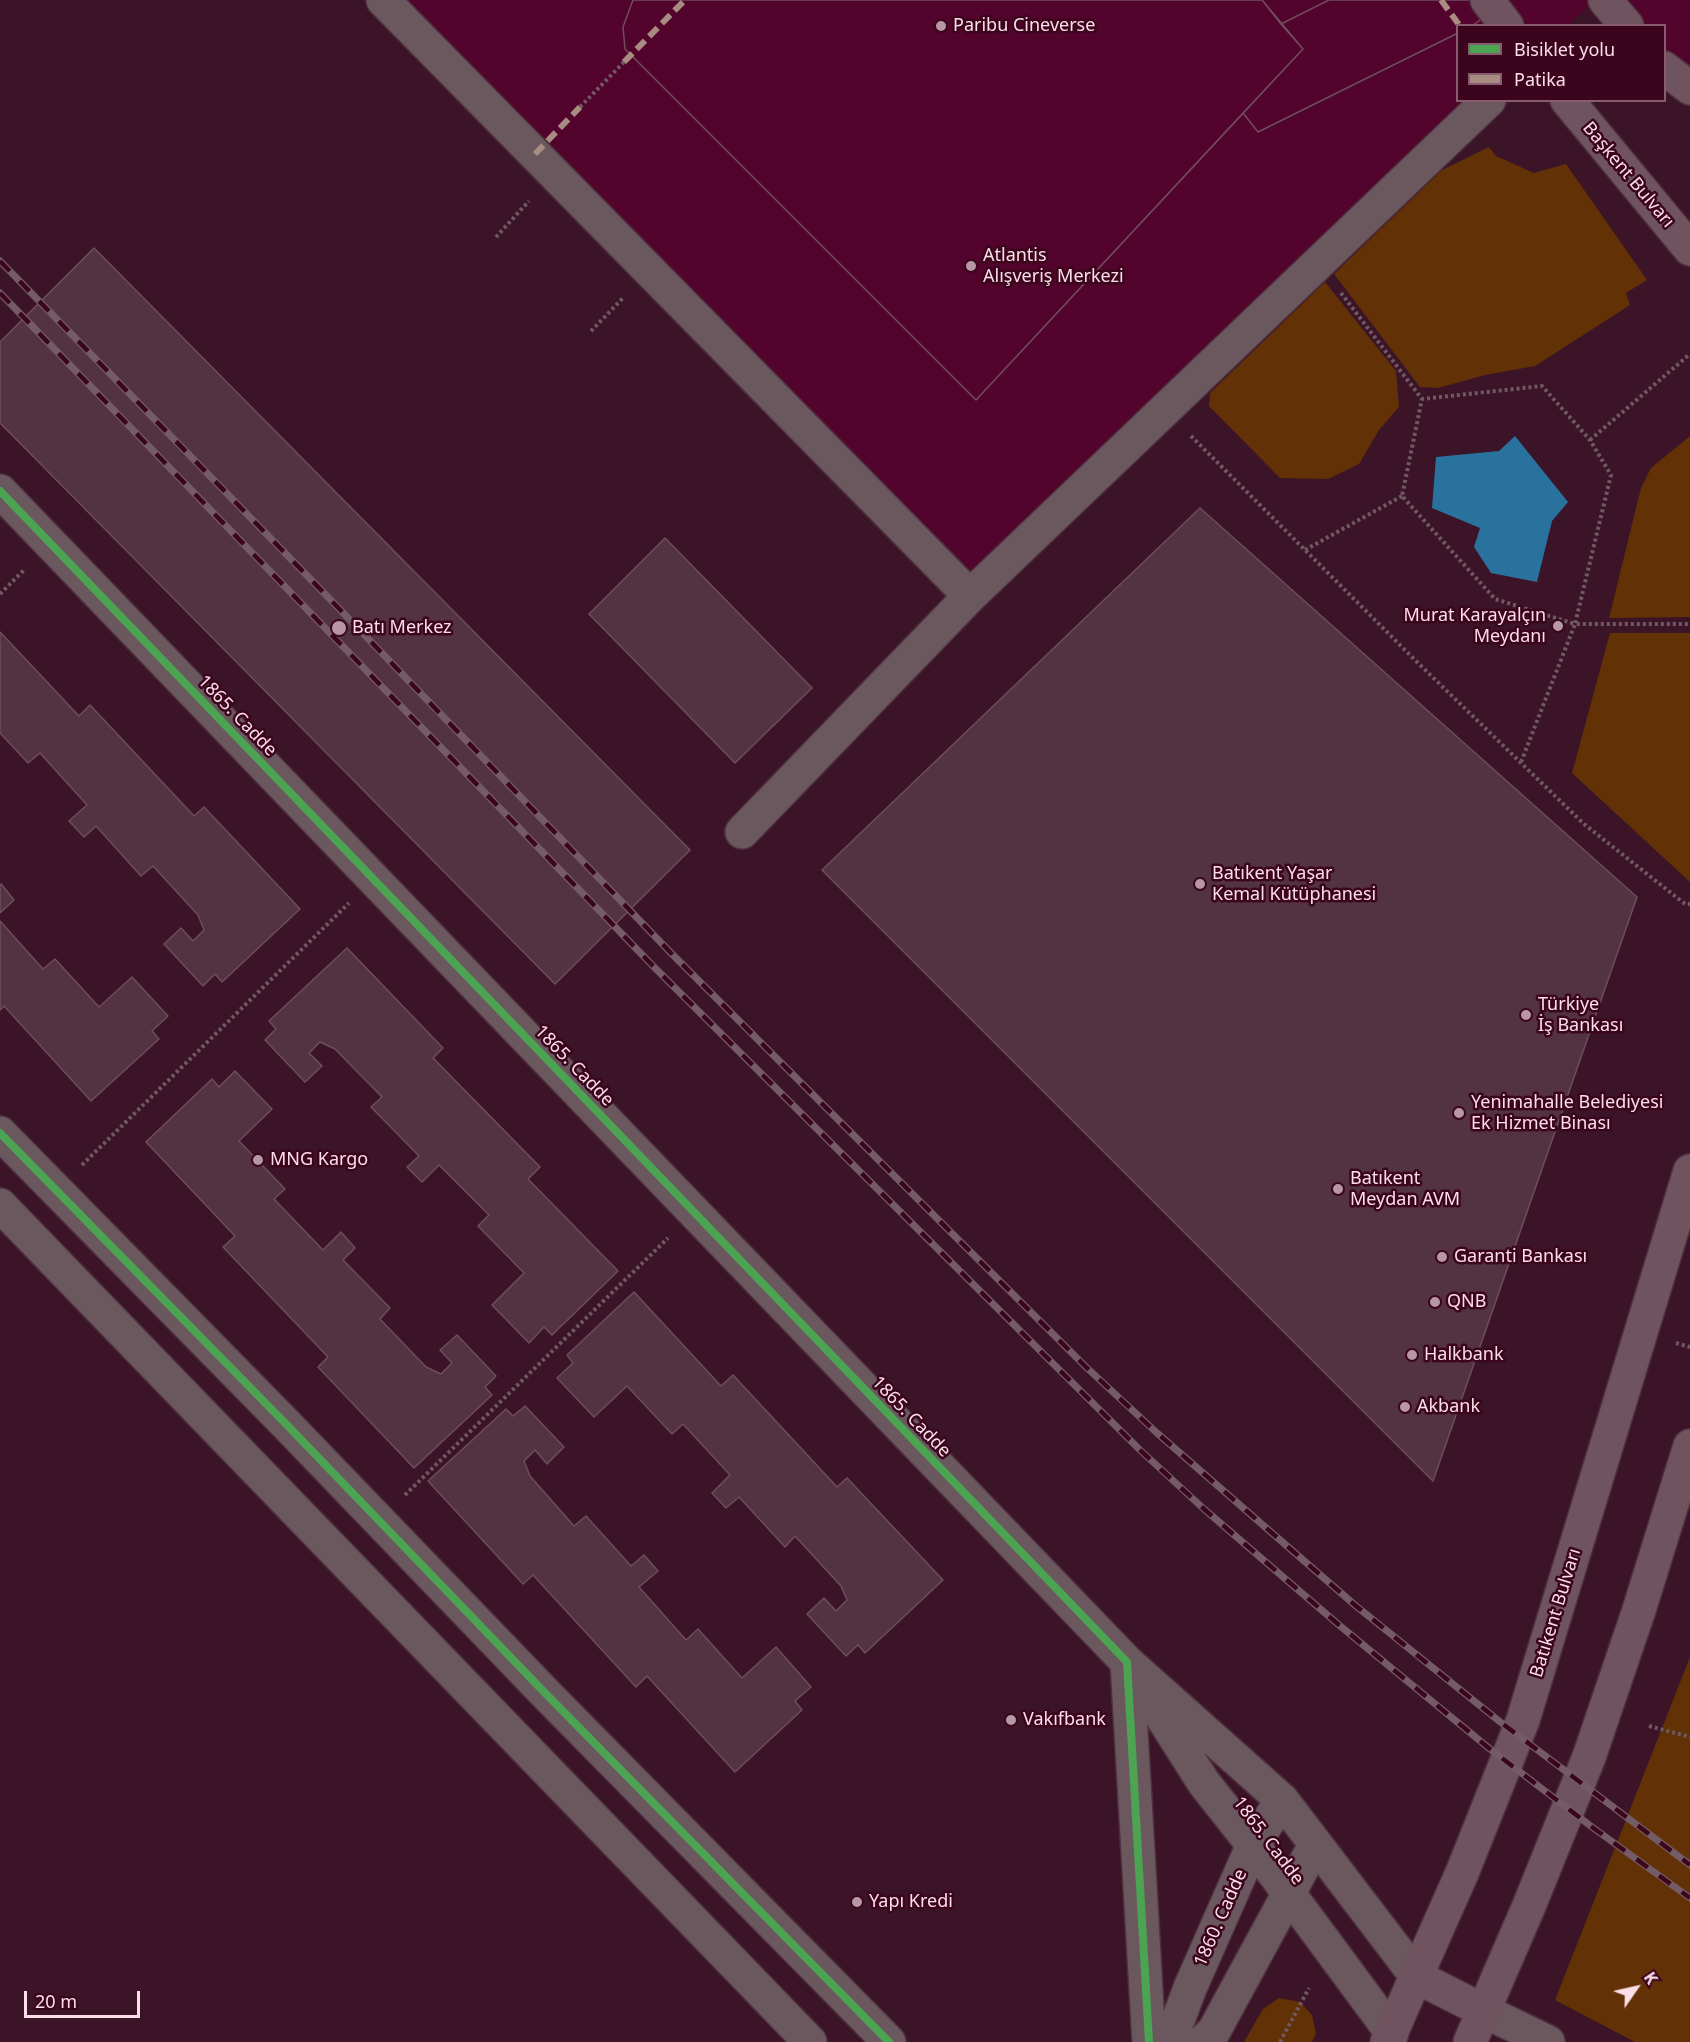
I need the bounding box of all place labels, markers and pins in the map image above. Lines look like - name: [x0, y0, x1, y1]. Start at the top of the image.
- place label: Paribu Cineverse: [953, 15, 1095, 37]
- marker: Paribu Cineverse: [934, 19, 948, 33]
- place label: Atlantis Alışveriş Merkezi: [983, 245, 1124, 288]
- marker: Atlantis Alışveriş Merkezi: [964, 259, 978, 273]
- place label: Murat Karayalçın Meydanı: [1403, 605, 1546, 648]
- place label: Batı Merkez: [352, 617, 452, 639]
- marker: Batı Merkez: [330, 619, 348, 637]
- marker: Murat Karayalçın Meydanı: [1551, 619, 1565, 633]
- place label: Batıkent Yaşar Kemal Kütüphanesi: [1212, 863, 1376, 906]
- marker: Batıkent Yaşar Kemal Kütüphanesi: [1193, 877, 1207, 891]
- place label: Türkiye İş Bankası: [1538, 994, 1623, 1036]
- marker: Türkiye İş Bankası: [1519, 1008, 1533, 1022]
- place label: Yenimahalle Belediyesi Ek Hizmet Binası: [1471, 1092, 1663, 1134]
- marker: Yenimahalle Belediyesi Ek Hizmet Binası: [1452, 1106, 1466, 1120]
- place label: MNG Kargo: [270, 1149, 368, 1171]
- marker: MNG Kargo: [251, 1153, 265, 1167]
- place label: Batıkent Meydan AVM: [1350, 1168, 1460, 1210]
- marker: Batıkent Meydan AVM: [1331, 1182, 1345, 1196]
- place label: Garanti Bankası: [1454, 1246, 1587, 1268]
- marker: Garanti Bankası: [1435, 1250, 1449, 1264]
- place label: QNB: [1447, 1291, 1486, 1313]
- marker: QNB: [1428, 1295, 1442, 1309]
- place label: Halkbank: [1424, 1344, 1504, 1366]
- marker: Halkbank: [1405, 1348, 1419, 1362]
- place label: Akbank: [1417, 1396, 1480, 1418]
- marker: Akbank: [1398, 1400, 1412, 1414]
- place label: Vakıfbank: [1023, 1709, 1106, 1731]
- marker: Vakıfbank: [1004, 1713, 1018, 1727]
- place label: Yapı Kredi: [869, 1891, 953, 1913]
- marker: Yapı Kredi: [850, 1895, 864, 1909]

